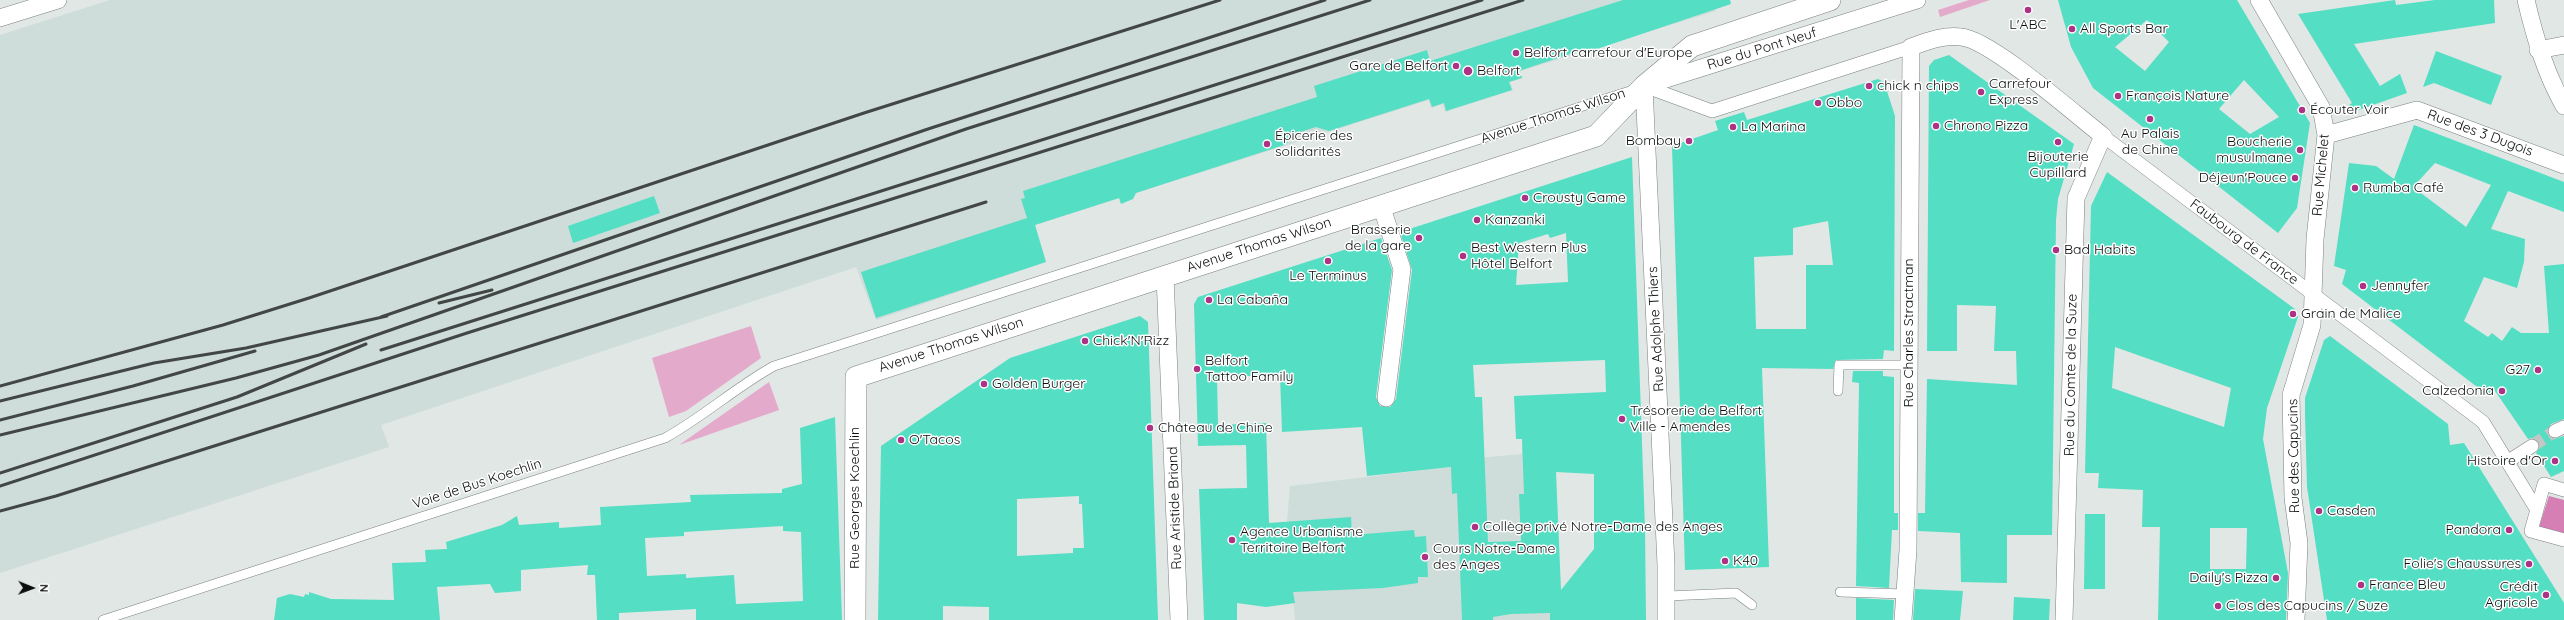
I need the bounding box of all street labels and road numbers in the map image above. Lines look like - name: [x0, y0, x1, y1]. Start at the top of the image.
- street label: Rue du Pont Neuf: [1705, 24, 1819, 74]
- street label: Avenue Thomas Wilson: [1479, 85, 1627, 147]
- street label: Rue des 3 Dugois: [2425, 106, 2535, 160]
- street label: Rue Michelet: [2309, 133, 2333, 217]
- street label: Faubourg de France: [2186, 196, 2302, 288]
- street label: Avenue Thomas Wilson: [1185, 214, 1333, 276]
- street label: Rue Charles Stractman: [1901, 259, 1917, 407]
- street label: Rue Adolphe Thiers: [1644, 266, 1668, 392]
- street label: Rue du Comte de la Suze: [2061, 294, 2081, 456]
- street label: Avenue Thomas Wilson: [877, 314, 1025, 376]
- street label: Rue des Capucins: [2285, 399, 2303, 513]
- street label: Rue Georges Koechlin: [847, 427, 863, 569]
- street label: Rue Aristide Briand: [1164, 446, 1186, 570]
- street label: Voie de Bus Koechlin: [410, 455, 544, 513]

